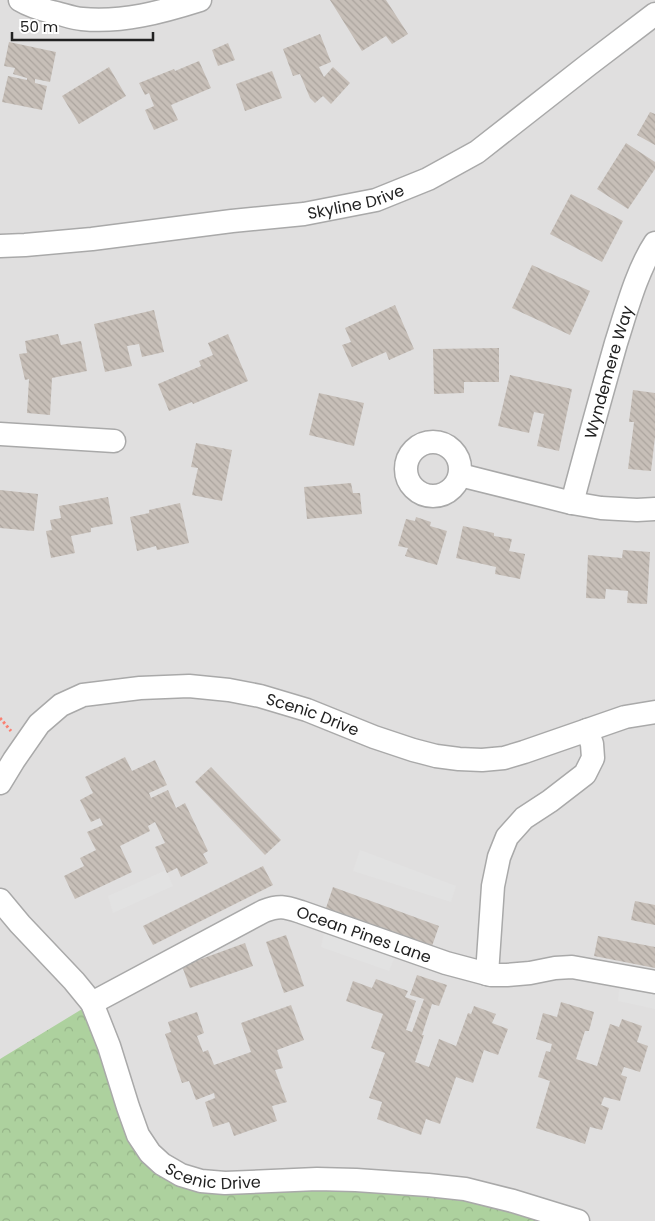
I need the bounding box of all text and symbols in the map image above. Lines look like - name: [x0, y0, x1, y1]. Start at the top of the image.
- scale bar: [12, 10, 154, 42]
- text: 50 m: [20, 16, 58, 37]
- street label: Skyline Drive: [305, 178, 408, 225]
- street label: Wyndemere Way: [578, 302, 639, 441]
- street label: Scenic Drive: [264, 687, 363, 741]
- street label: Ocean Pines Lane: [294, 900, 435, 969]
- street label: Scenic Drive: [161, 1157, 261, 1195]

